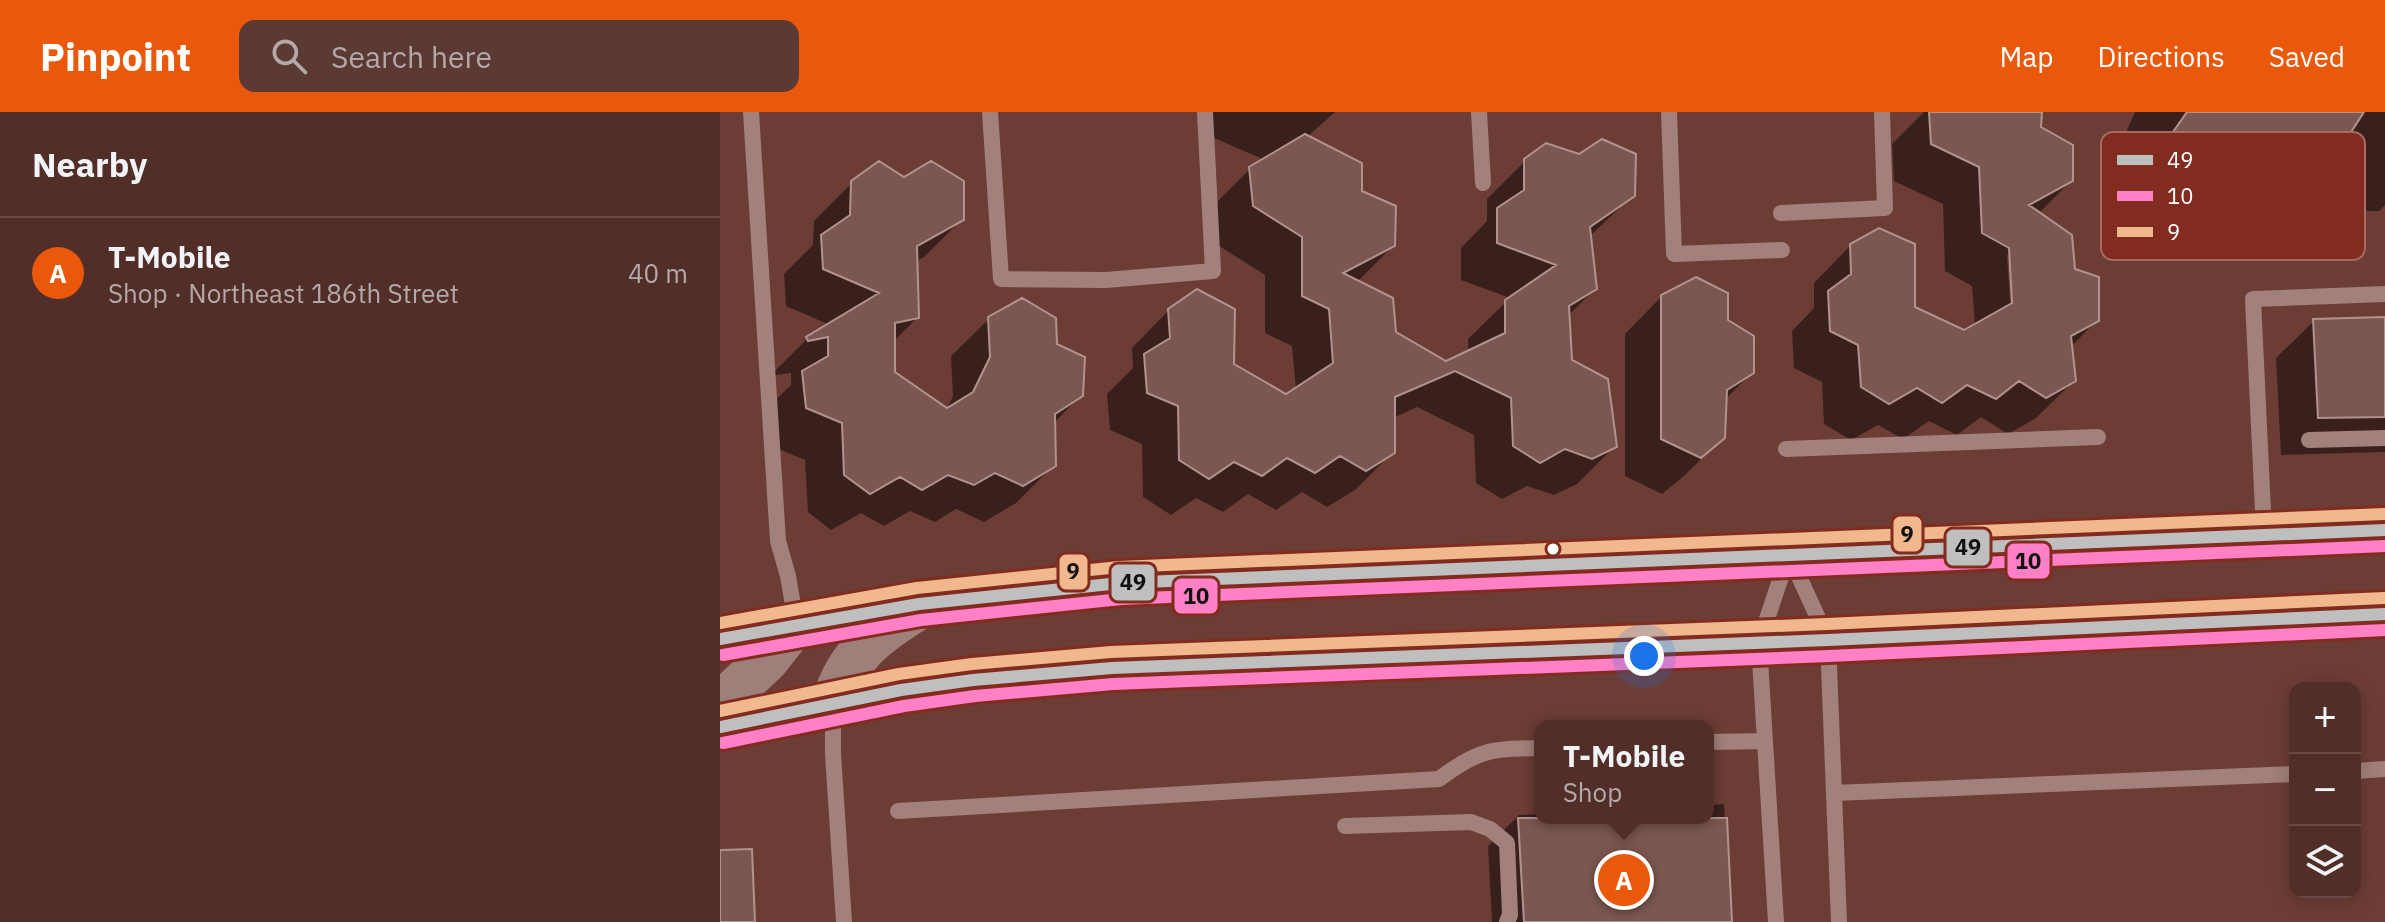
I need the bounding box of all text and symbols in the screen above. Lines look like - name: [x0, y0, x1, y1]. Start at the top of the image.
- search box: [239, 20, 799, 92]
- text: Pinpoint: [40, 32, 191, 81]
- icon: search: [267, 34, 311, 78]
- text: Search here: [331, 37, 492, 76]
- text: Map: [1999, 38, 2053, 75]
- text: Directions: [2097, 38, 2225, 75]
- text: Saved: [2269, 38, 2345, 75]
- legend: [2101, 132, 2365, 260]
- text: Nearby: [32, 142, 147, 186]
- text: 49: [2167, 145, 2193, 174]
- text: 10: [2167, 181, 2193, 210]
- text: 9: [2167, 217, 2180, 246]
- text: T-Mobile: [108, 237, 231, 276]
- text: A: [49, 256, 67, 290]
- text: 40 m: [628, 256, 688, 290]
- text: Shop · Northeast 186th Street: [108, 276, 459, 310]
- line badge: 9: [1892, 515, 1923, 553]
- text: 9: [1900, 519, 1914, 548]
- line badge: 49: [1945, 528, 1991, 567]
- text: 49: [1955, 532, 1981, 561]
- unlabelled marker: [1545, 541, 1561, 557]
- line badge: 10: [2006, 542, 2051, 580]
- text: 10: [2015, 546, 2041, 575]
- line badge: 9: [1058, 553, 1089, 591]
- text: 9: [1066, 556, 1080, 585]
- line badge: 49: [1110, 563, 1156, 602]
- text: 49: [1120, 567, 1146, 596]
- line badge: 10: [1173, 577, 1219, 615]
- text: 10: [1183, 581, 1209, 610]
- your location: [1624, 636, 1664, 676]
- map controls: [2289, 682, 2361, 898]
- button: +: [2289, 682, 2361, 754]
- popup: [1534, 720, 1714, 824]
- text: T-Mobile: [1563, 736, 1685, 775]
- button: −: [2289, 754, 2361, 826]
- text: Shop: [1563, 775, 1622, 809]
- button: layers: [2289, 826, 2361, 898]
- pin: A: [1598, 850, 1650, 910]

